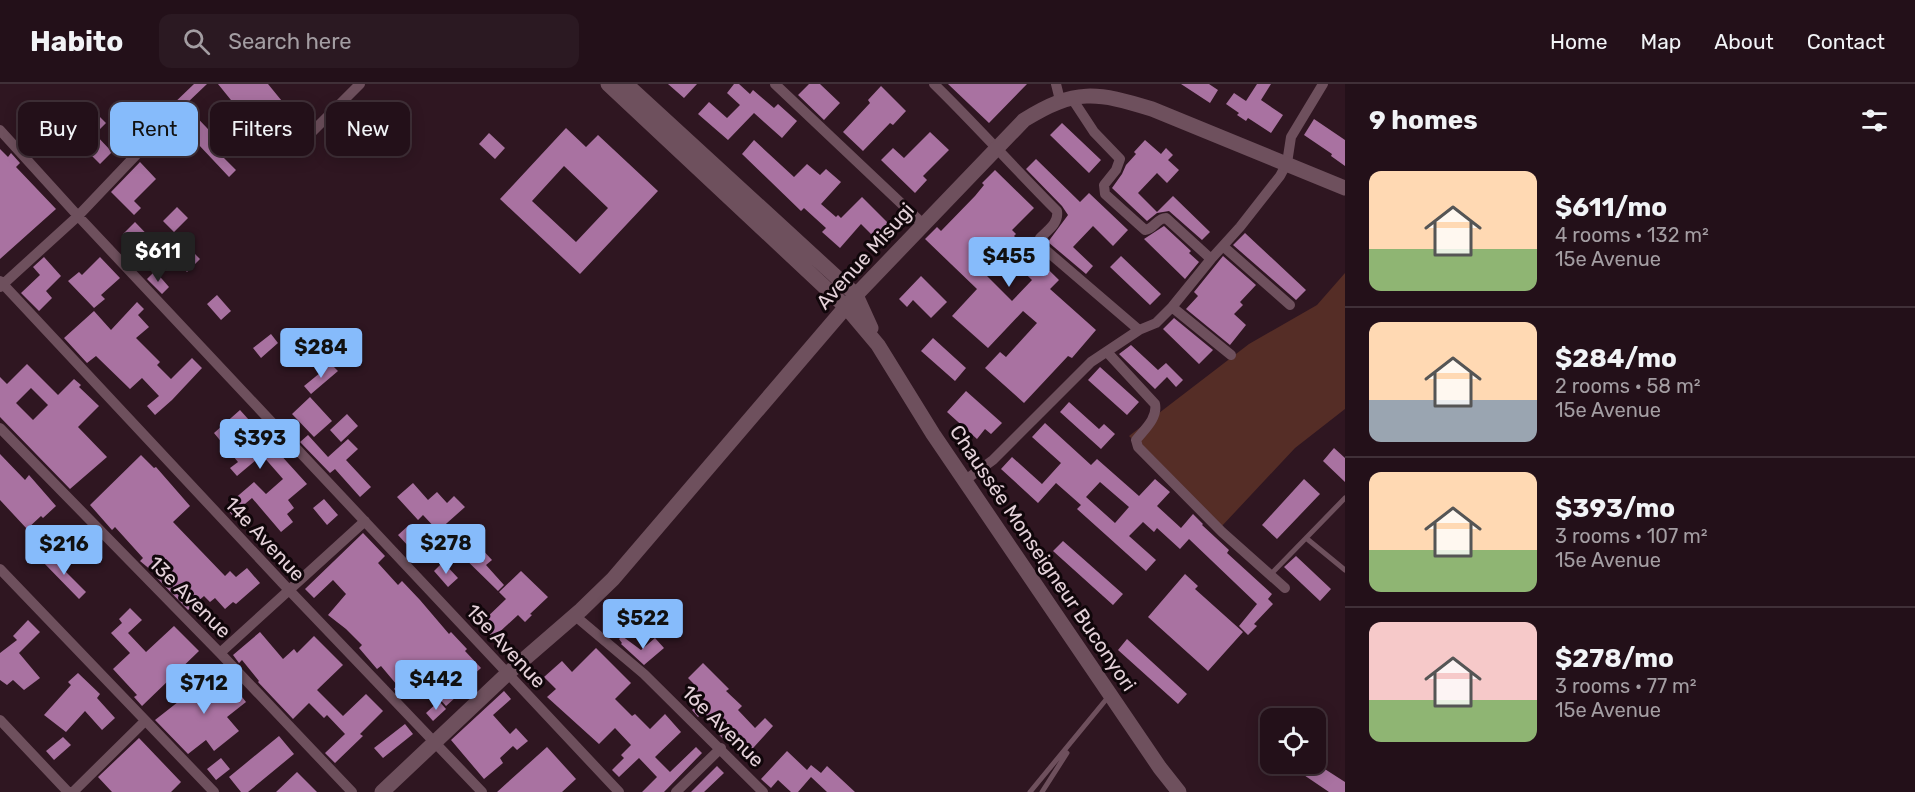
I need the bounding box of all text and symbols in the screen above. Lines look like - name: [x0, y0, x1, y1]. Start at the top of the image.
- search box: [159, 14, 579, 68]
- text: Habito: [30, 25, 123, 58]
- icon: search: [180, 25, 213, 58]
- text: Search here: [228, 28, 352, 55]
- text: Home: [1550, 29, 1607, 54]
- text: Map: [1640, 29, 1681, 54]
- text: About: [1714, 29, 1774, 54]
- text: Contact: [1807, 29, 1885, 54]
- chip: Buy: [18, 102, 98, 156]
- chip: Rent: [110, 102, 198, 156]
- chip: Filters: [210, 102, 314, 156]
- chip: New: [326, 102, 410, 156]
- icon: filters: [1858, 104, 1891, 137]
- text: 9 homes: [1369, 105, 1478, 136]
- text: $611/mo: [1555, 192, 1667, 223]
- icon: home: [1417, 195, 1489, 267]
- street label: Avenue Misugi: [811, 198, 919, 314]
- text: 4 rooms · 132 m²: [1555, 223, 1709, 247]
- pin: $611: [122, 232, 194, 283]
- pin: $455: [973, 237, 1045, 288]
- text: $611: [135, 239, 181, 263]
- text: $455: [983, 244, 1035, 268]
- text: 15e Avenue: [1555, 247, 1661, 271]
- pin: $284: [285, 328, 357, 379]
- text: $284: [294, 335, 348, 359]
- text: $284/mo: [1555, 343, 1677, 374]
- icon: home: [1417, 346, 1489, 418]
- text: 2 rooms · 58 m²: [1555, 374, 1701, 398]
- text: 15e Avenue: [1555, 398, 1661, 422]
- pin: $393: [224, 419, 296, 470]
- street label: Chaussée Monseigneur Buconyori: [945, 420, 1141, 696]
- text: $393: [234, 426, 286, 450]
- street label: 14e Avenue: [220, 492, 310, 586]
- text: $393/mo: [1555, 493, 1675, 524]
- icon: home: [1417, 496, 1489, 568]
- pin: $278: [410, 524, 482, 575]
- text: 3 rooms · 107 m²: [1555, 524, 1708, 548]
- pin: $216: [28, 525, 100, 576]
- text: $278: [420, 531, 472, 555]
- text: $216: [39, 532, 89, 556]
- text: 15e Avenue: [1555, 548, 1661, 572]
- street label: 13e Avenue: [144, 551, 236, 643]
- street label: 15e Avenue: [461, 599, 551, 693]
- pin: $522: [607, 599, 679, 650]
- text: $522: [617, 606, 669, 630]
- text: $278/mo: [1555, 643, 1674, 674]
- icon: home: [1417, 646, 1489, 718]
- pin: $442: [400, 660, 472, 711]
- pin: $712: [168, 664, 240, 715]
- text: $442: [409, 667, 463, 691]
- text: $712: [180, 671, 228, 695]
- text: 3 rooms · 77 m²: [1555, 674, 1697, 698]
- street label: 16e Avenue: [677, 680, 769, 772]
- text: 15e Avenue: [1555, 698, 1661, 722]
- map controls: [1260, 708, 1326, 774]
- button: locate: [1260, 708, 1326, 774]

